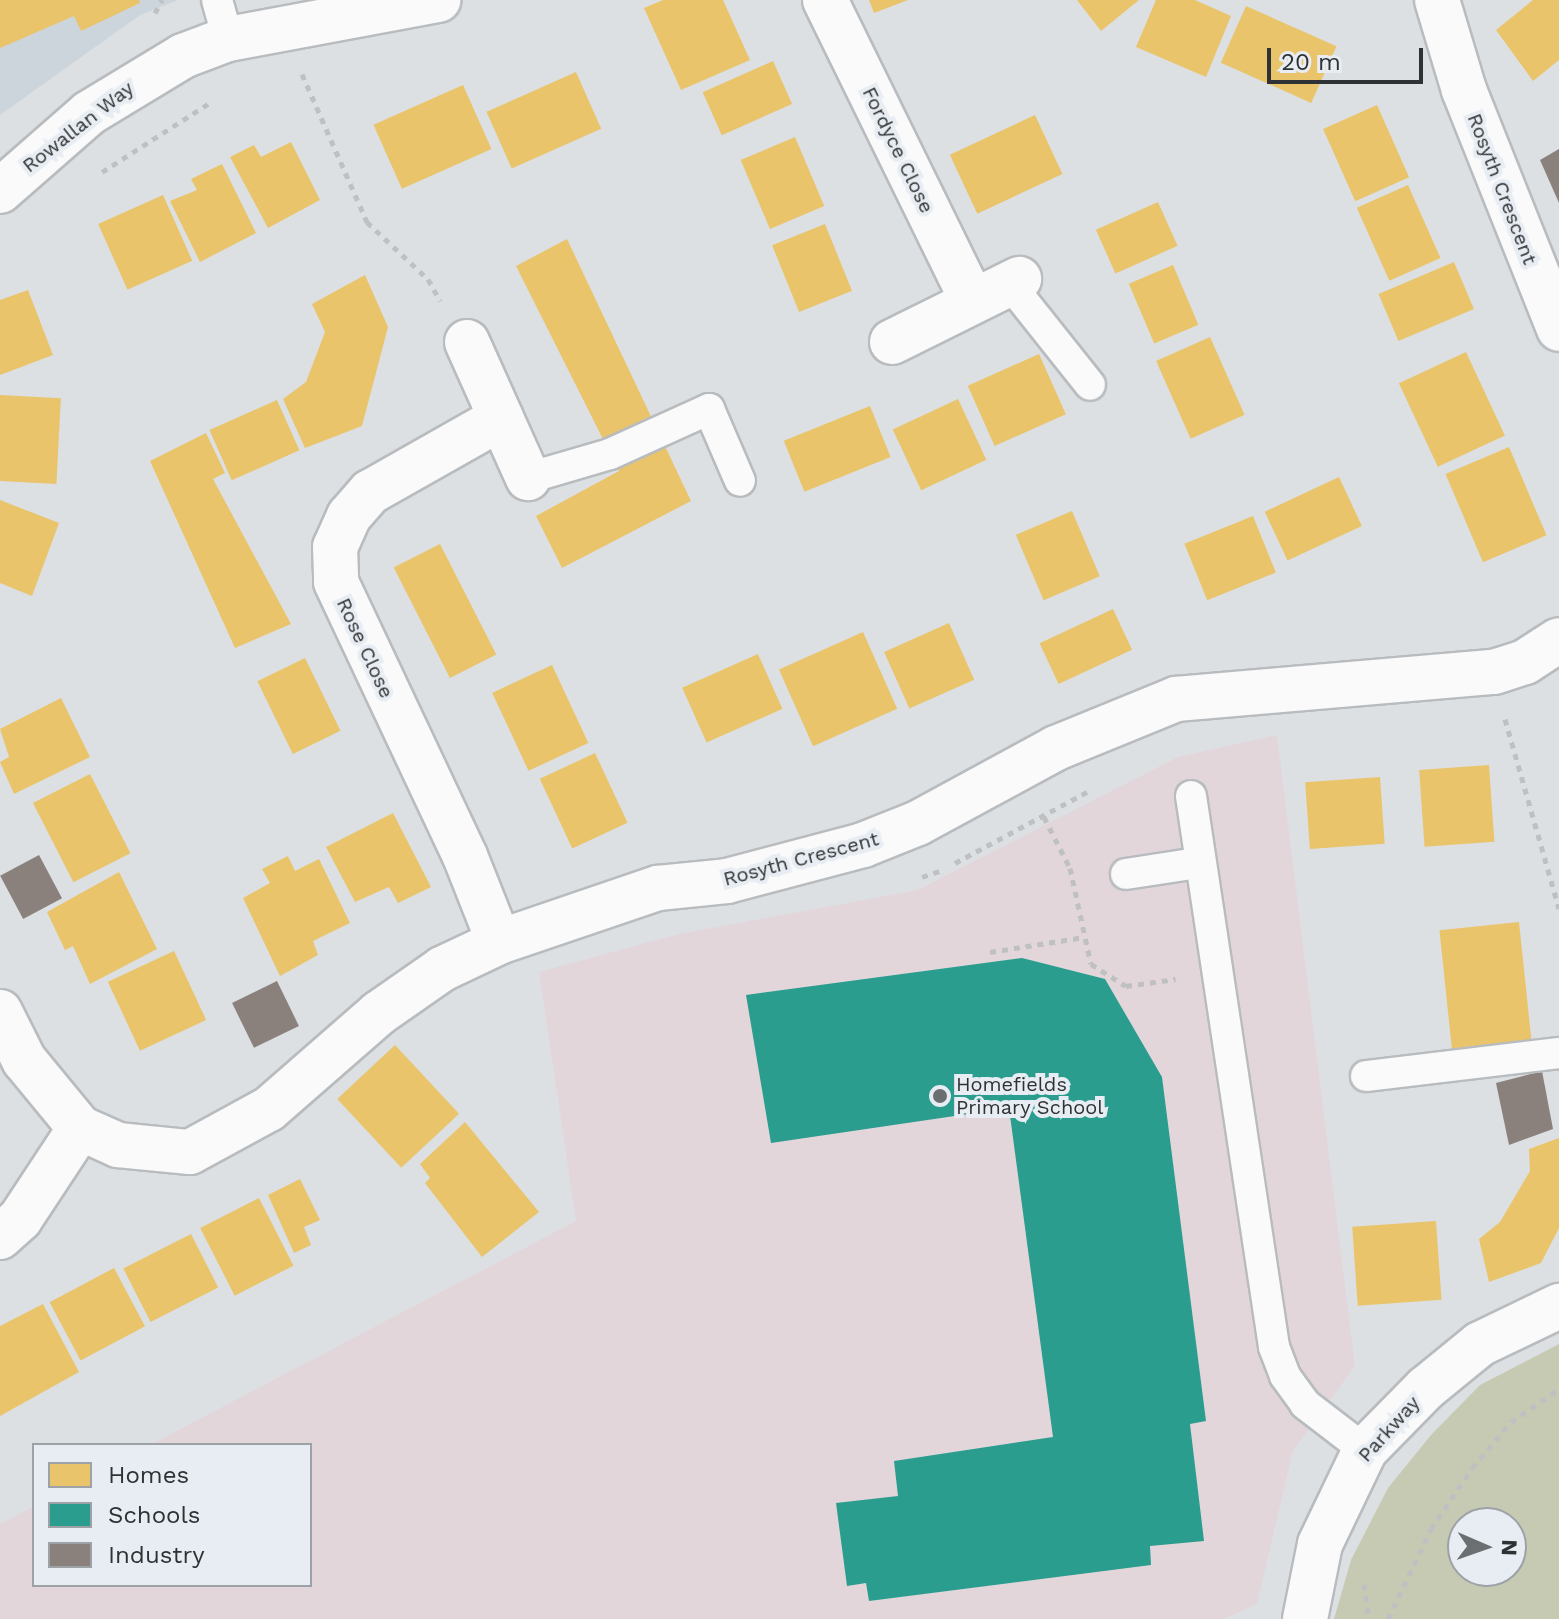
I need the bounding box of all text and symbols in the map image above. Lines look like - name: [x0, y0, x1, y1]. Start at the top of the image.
- scale bar: [1271, 32, 1427, 82]
- text: 20 m: [1281, 48, 1341, 76]
- street label: Rowallan Way: [18, 76, 138, 178]
- street label: Fordyce Close: [857, 83, 939, 217]
- street label: Rosyth Crescent: [1462, 110, 1542, 268]
- street label: Rose Close: [331, 594, 399, 702]
- street label: Rosyth Crescent: [721, 827, 881, 891]
- place label: Homefields Primary School: [956, 1072, 1104, 1119]
- marker: Homefields Primary School: [931, 1087, 949, 1105]
- street label: Parkway: [1353, 1391, 1425, 1467]
- legend: [32, 1443, 312, 1587]
- text: Homes: [108, 1461, 189, 1489]
- text: Schools: [108, 1501, 200, 1529]
- north arrow: [1447, 1507, 1527, 1587]
- text: N: [1497, 1539, 1522, 1556]
- text: Industry: [108, 1541, 205, 1569]

